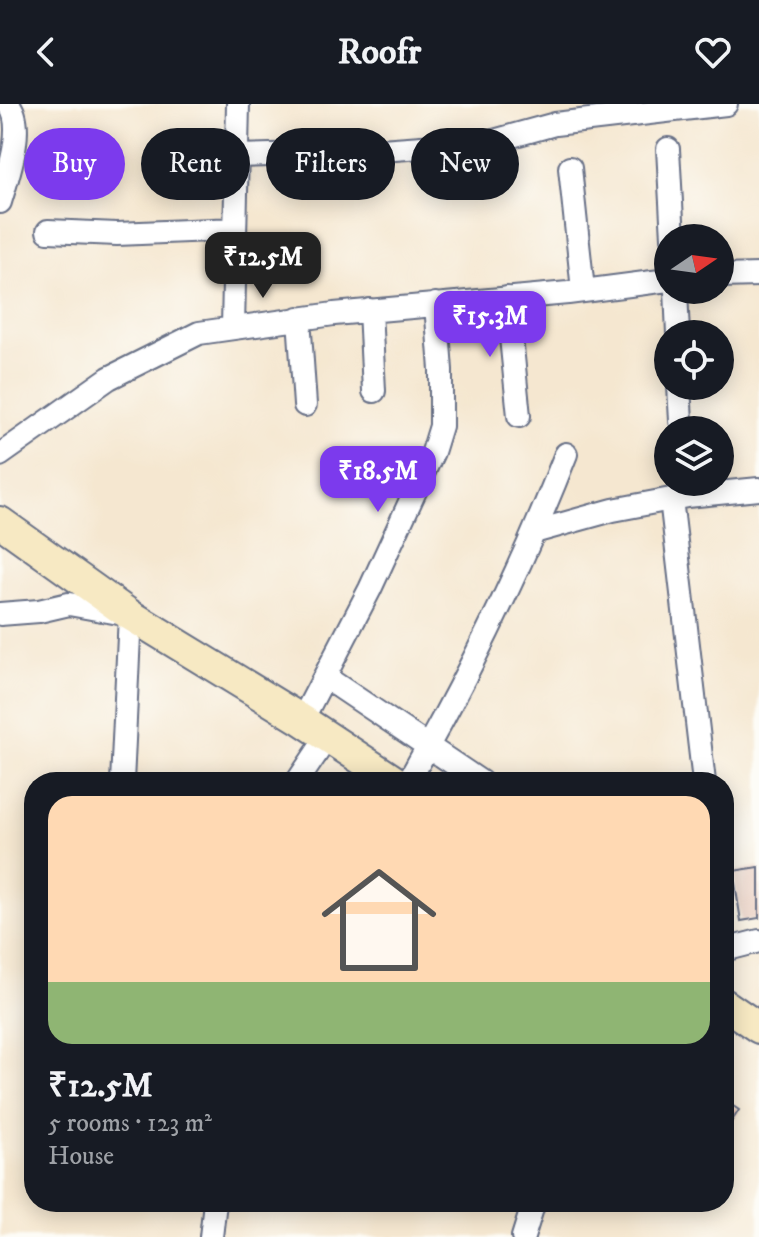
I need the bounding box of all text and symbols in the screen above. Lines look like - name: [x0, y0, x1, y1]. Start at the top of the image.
- icon: back: [24, 30, 68, 74]
- text: Roofr: [338, 30, 421, 75]
- icon: heart: [691, 30, 735, 74]
- chip: Buy: [24, 128, 125, 200]
- chip: Rent: [141, 128, 250, 200]
- chip: Filters: [266, 128, 395, 200]
- chip: New: [411, 128, 519, 200]
- north arrow: [654, 224, 734, 304]
- map controls: [654, 224, 734, 496]
- pin: ₹12.5M: [198, 232, 328, 300]
- text: ₹12.5M: [223, 241, 303, 274]
- pin: ₹15.3M: [425, 291, 555, 359]
- text: ₹15.3M: [452, 300, 528, 333]
- button: locate: [654, 320, 734, 400]
- button: layers: [654, 416, 734, 496]
- pin: ₹18.5M: [313, 446, 443, 514]
- text: ₹18.5M: [338, 455, 418, 488]
- icon: home: [307, 848, 451, 992]
- text: ₹12.5M: [48, 1065, 153, 1107]
- text: 5 rooms · 123 m²: [48, 1107, 212, 1140]
- text: House: [48, 1140, 114, 1173]

